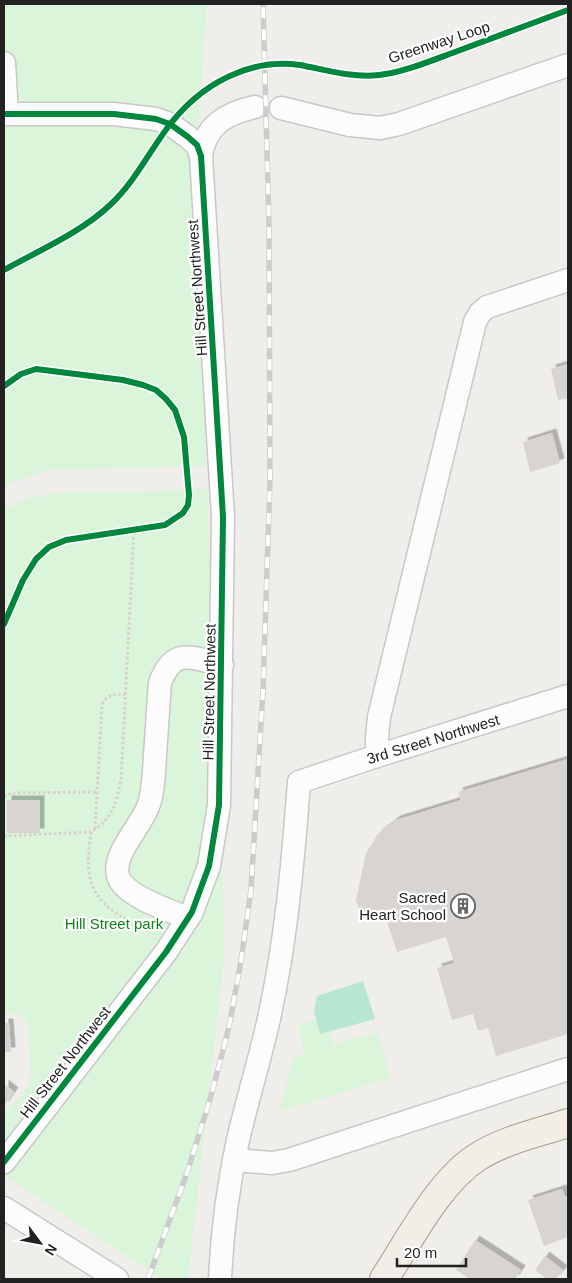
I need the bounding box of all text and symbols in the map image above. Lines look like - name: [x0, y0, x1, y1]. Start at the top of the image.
- street label: Greenway Loop: [386, 18, 492, 66]
- street label: Hill Street Northwest: [184, 218, 210, 357]
- street label: Hill Street Northwest: [199, 623, 219, 760]
- street label: 3rd Street Northwest: [365, 711, 502, 767]
- place label: Sacred Heart School: [359, 889, 446, 923]
- building icon: Sacred Heart School: [450, 893, 476, 919]
- park label: Hill Street park: [65, 915, 164, 932]
- street label: Hill Street Northwest: [16, 1002, 114, 1121]
- north arrow: [15, 1218, 65, 1268]
- scale bar: [397, 1236, 466, 1268]
- text: N: [42, 1241, 60, 1258]
- text: 20 m: [404, 1244, 437, 1261]

